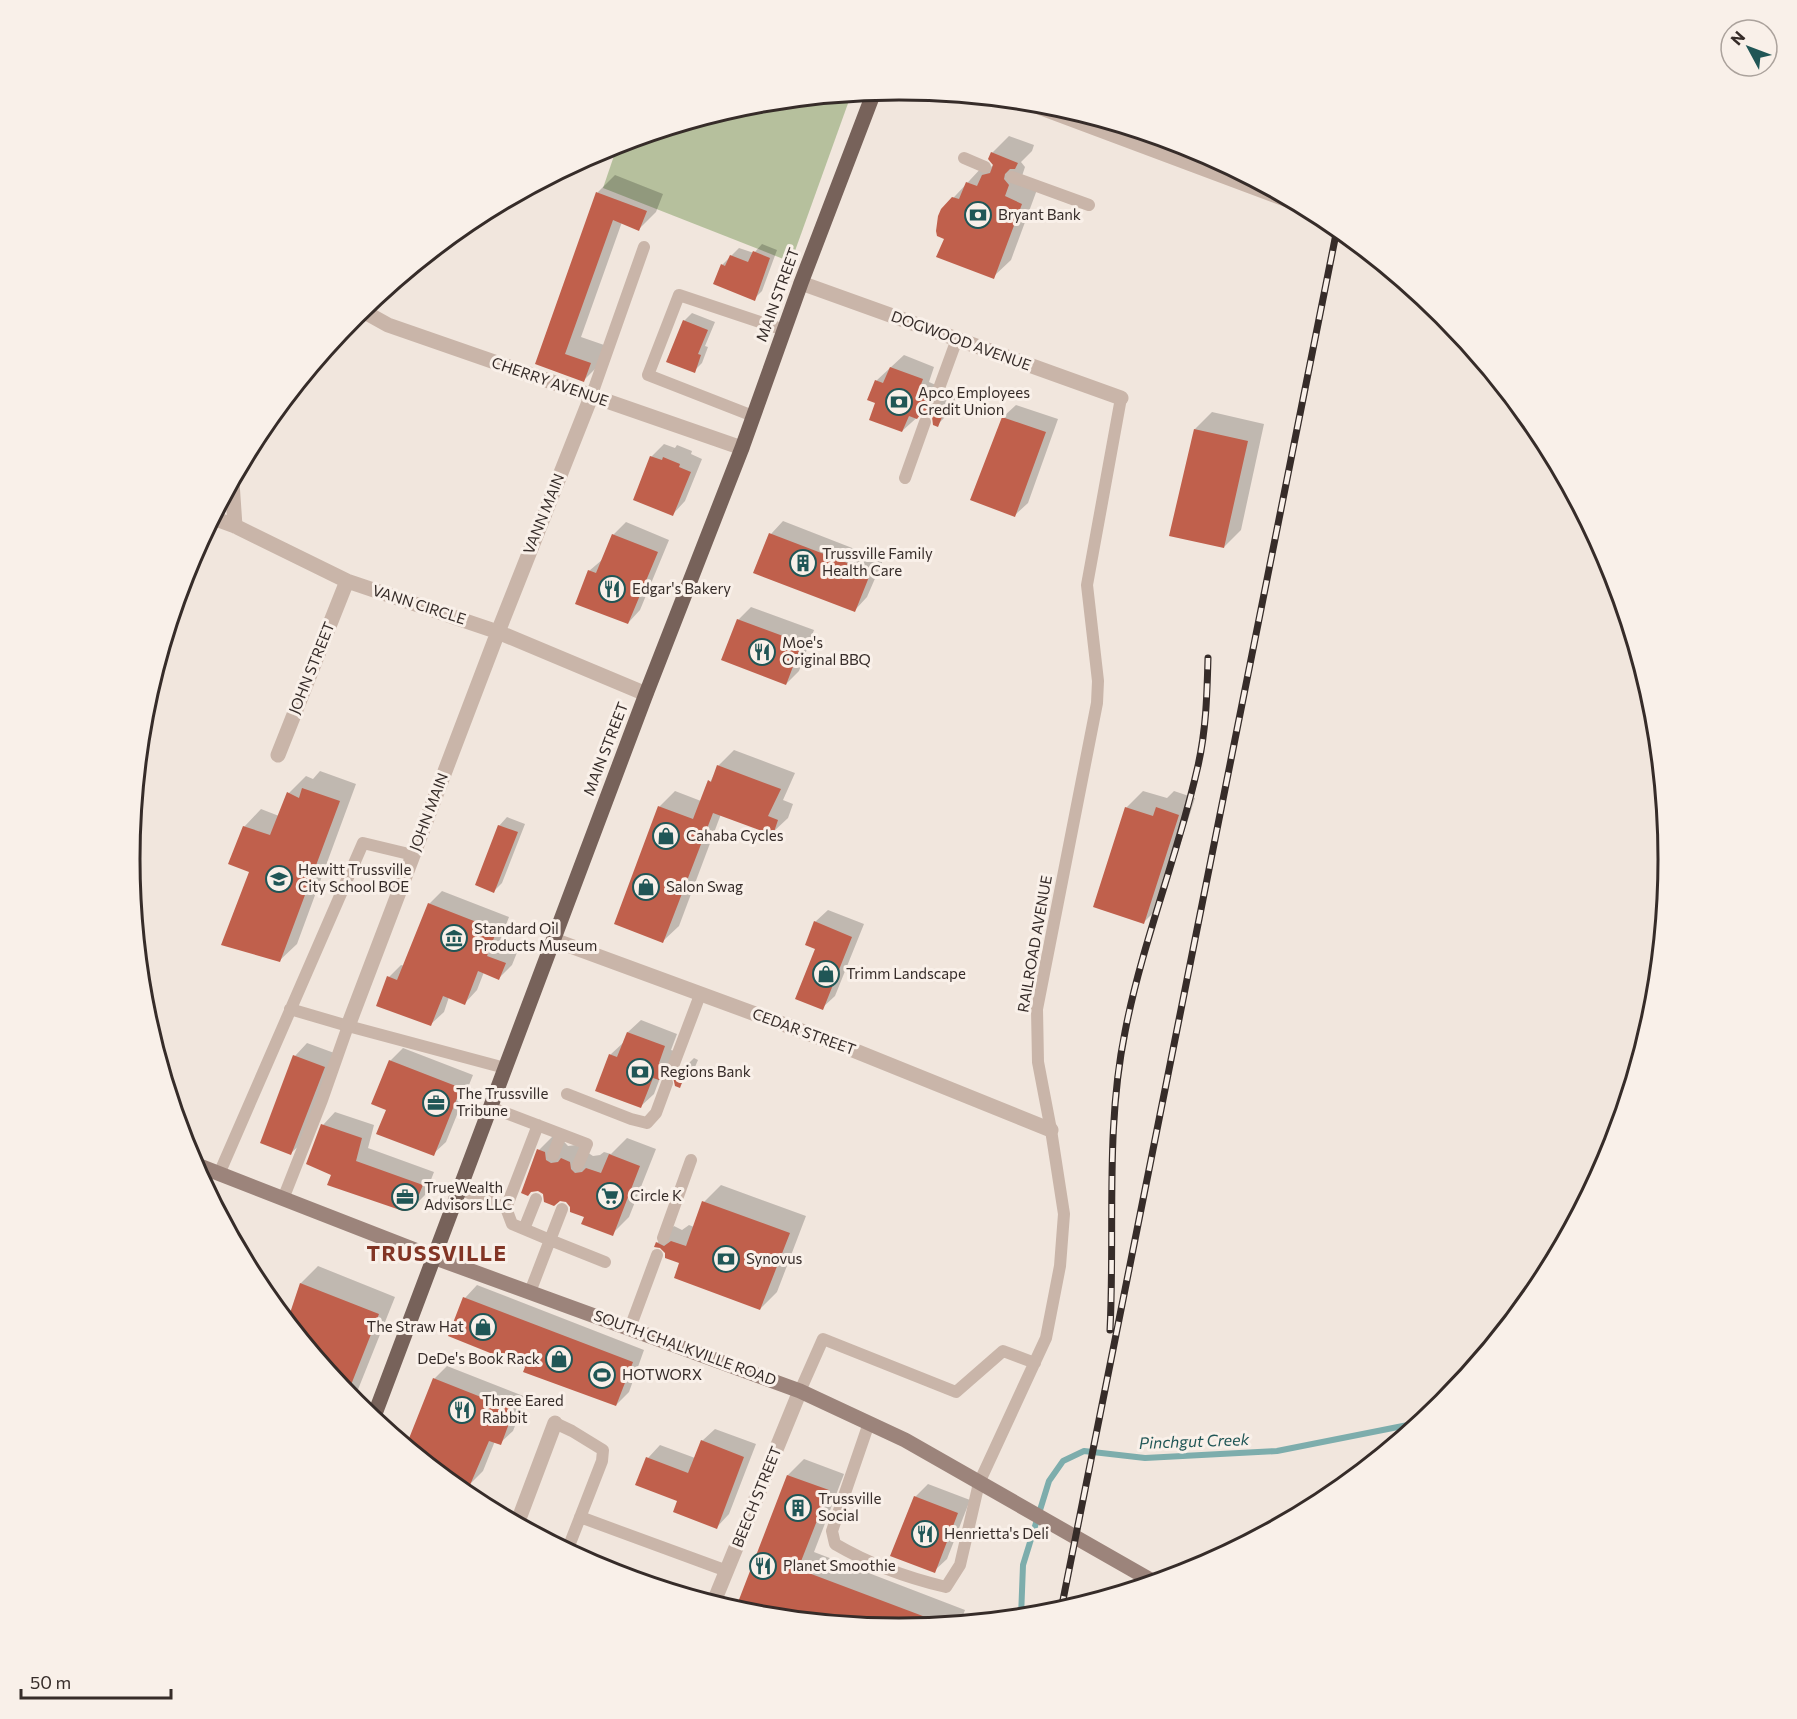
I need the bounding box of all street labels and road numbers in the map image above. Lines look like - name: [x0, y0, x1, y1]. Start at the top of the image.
- street label: MAIN STREET: [752, 245, 803, 344]
- street label: DOGWOOD AVENUE: [889, 306, 1034, 374]
- street label: CHERRY AVENUE: [490, 353, 611, 410]
- street label: VANN MAIN: [519, 471, 567, 557]
- street label: VANN CIRCLE: [370, 580, 468, 628]
- street label: JOHN STREET: [284, 619, 338, 716]
- street label: MAIN STREET: [579, 699, 631, 798]
- street label: JOHN MAIN: [405, 770, 451, 853]
- street label: RAILROAD AVENUE: [1013, 874, 1055, 1014]
- street label: CEDAR STREET: [750, 1004, 859, 1058]
- street label: SOUTH CHALKVILLE ROAD: [592, 1306, 779, 1388]
- street label: BEECH STREET: [728, 1443, 785, 1550]

